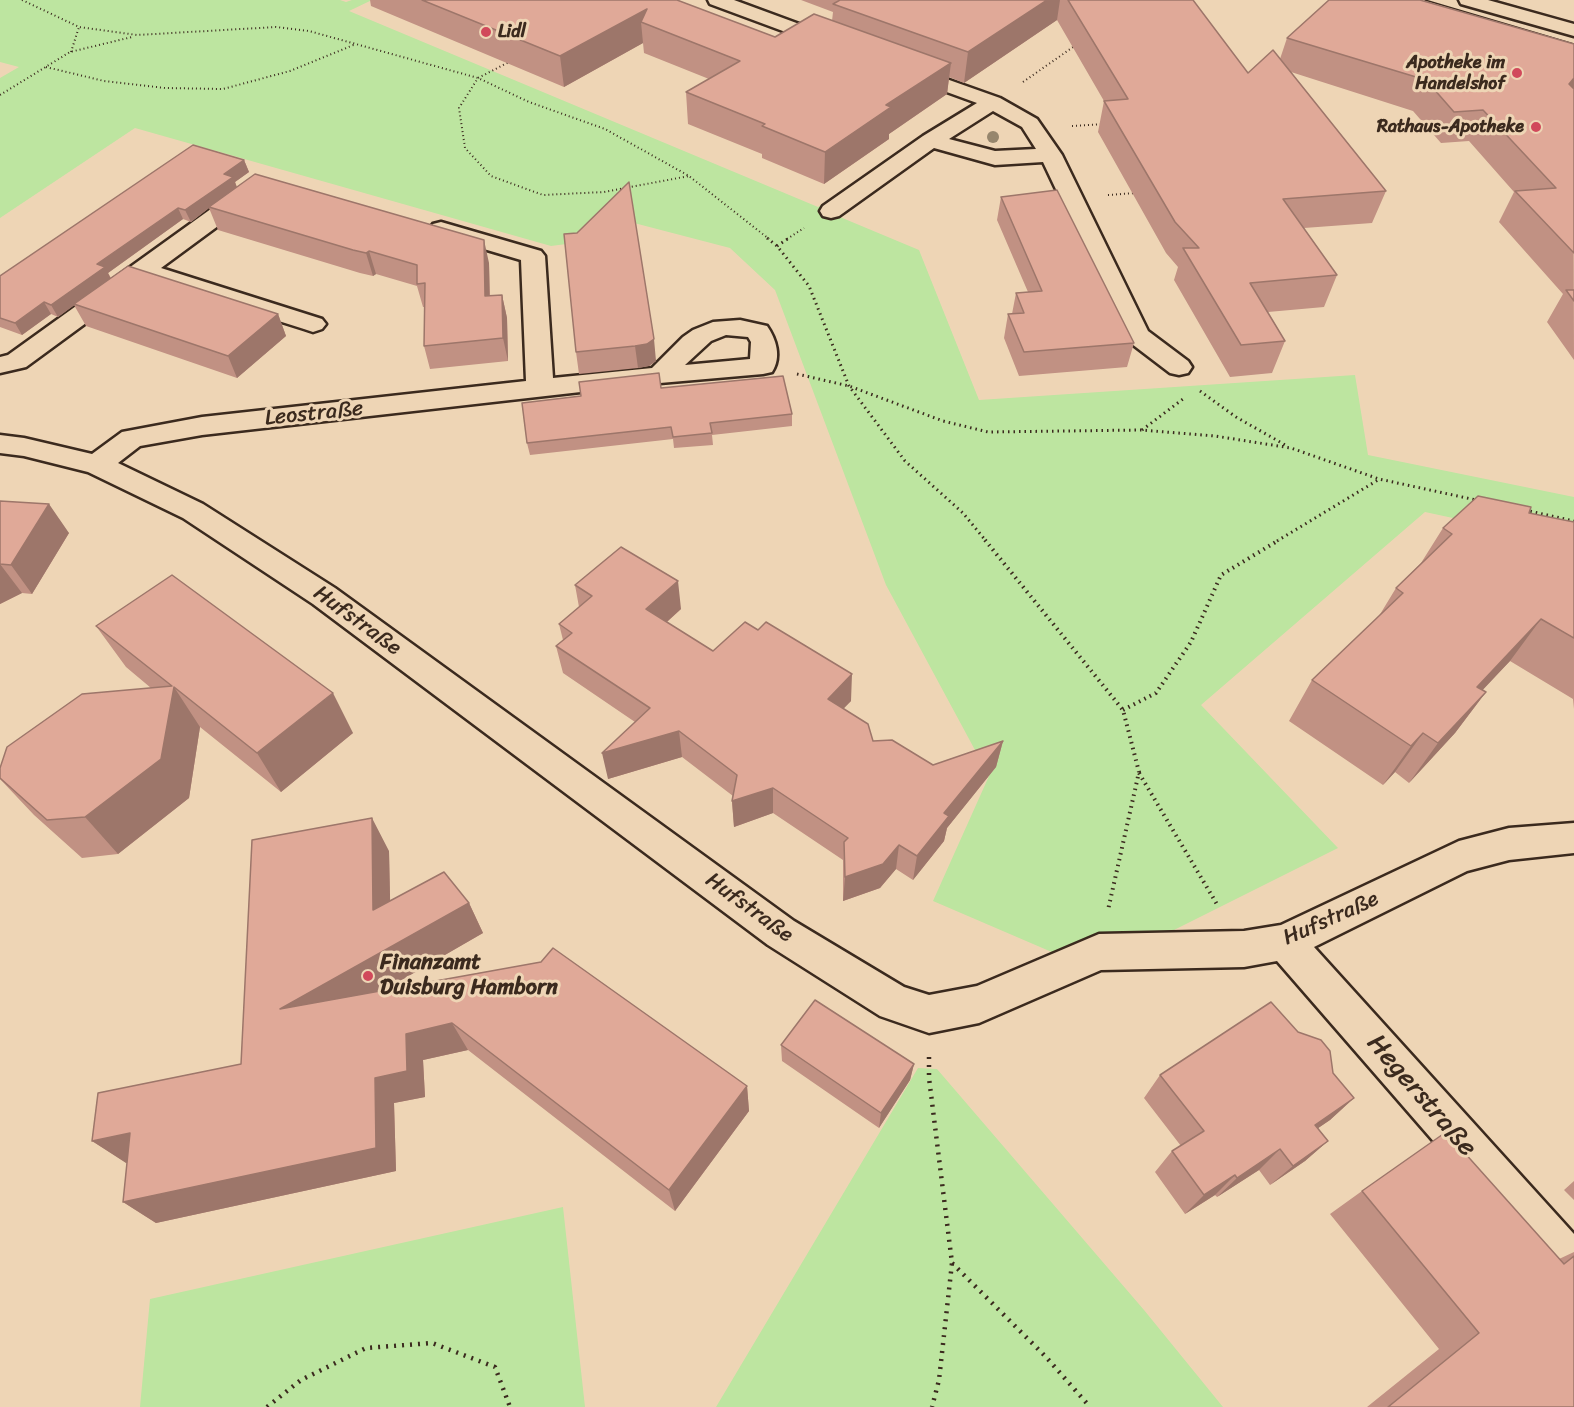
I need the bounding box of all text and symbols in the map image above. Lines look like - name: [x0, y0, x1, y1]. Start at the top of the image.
- place label: Lidl: [498, 21, 526, 43]
- marker: Lidl: [479, 25, 493, 39]
- place label: Apotheke im Handelshof: [1406, 52, 1505, 94]
- marker: Apotheke im Handelshof: [1510, 66, 1524, 80]
- place label: Rathaus-Apotheke: [1377, 116, 1524, 138]
- marker: Rathaus-Apotheke: [1529, 120, 1543, 134]
- street label: Leostraße: [263, 396, 365, 432]
- street label: Hufstraße: [308, 580, 406, 662]
- street label: Hufstraße: [700, 867, 798, 949]
- street label: Hufstraße: [1279, 886, 1383, 952]
- place label: Finanzamt Duisburg Hamborn: [380, 950, 558, 1002]
- marker: Finanzamt Duisburg Hamborn: [361, 969, 375, 983]
- street label: Hegerstraße: [1359, 1028, 1483, 1164]

